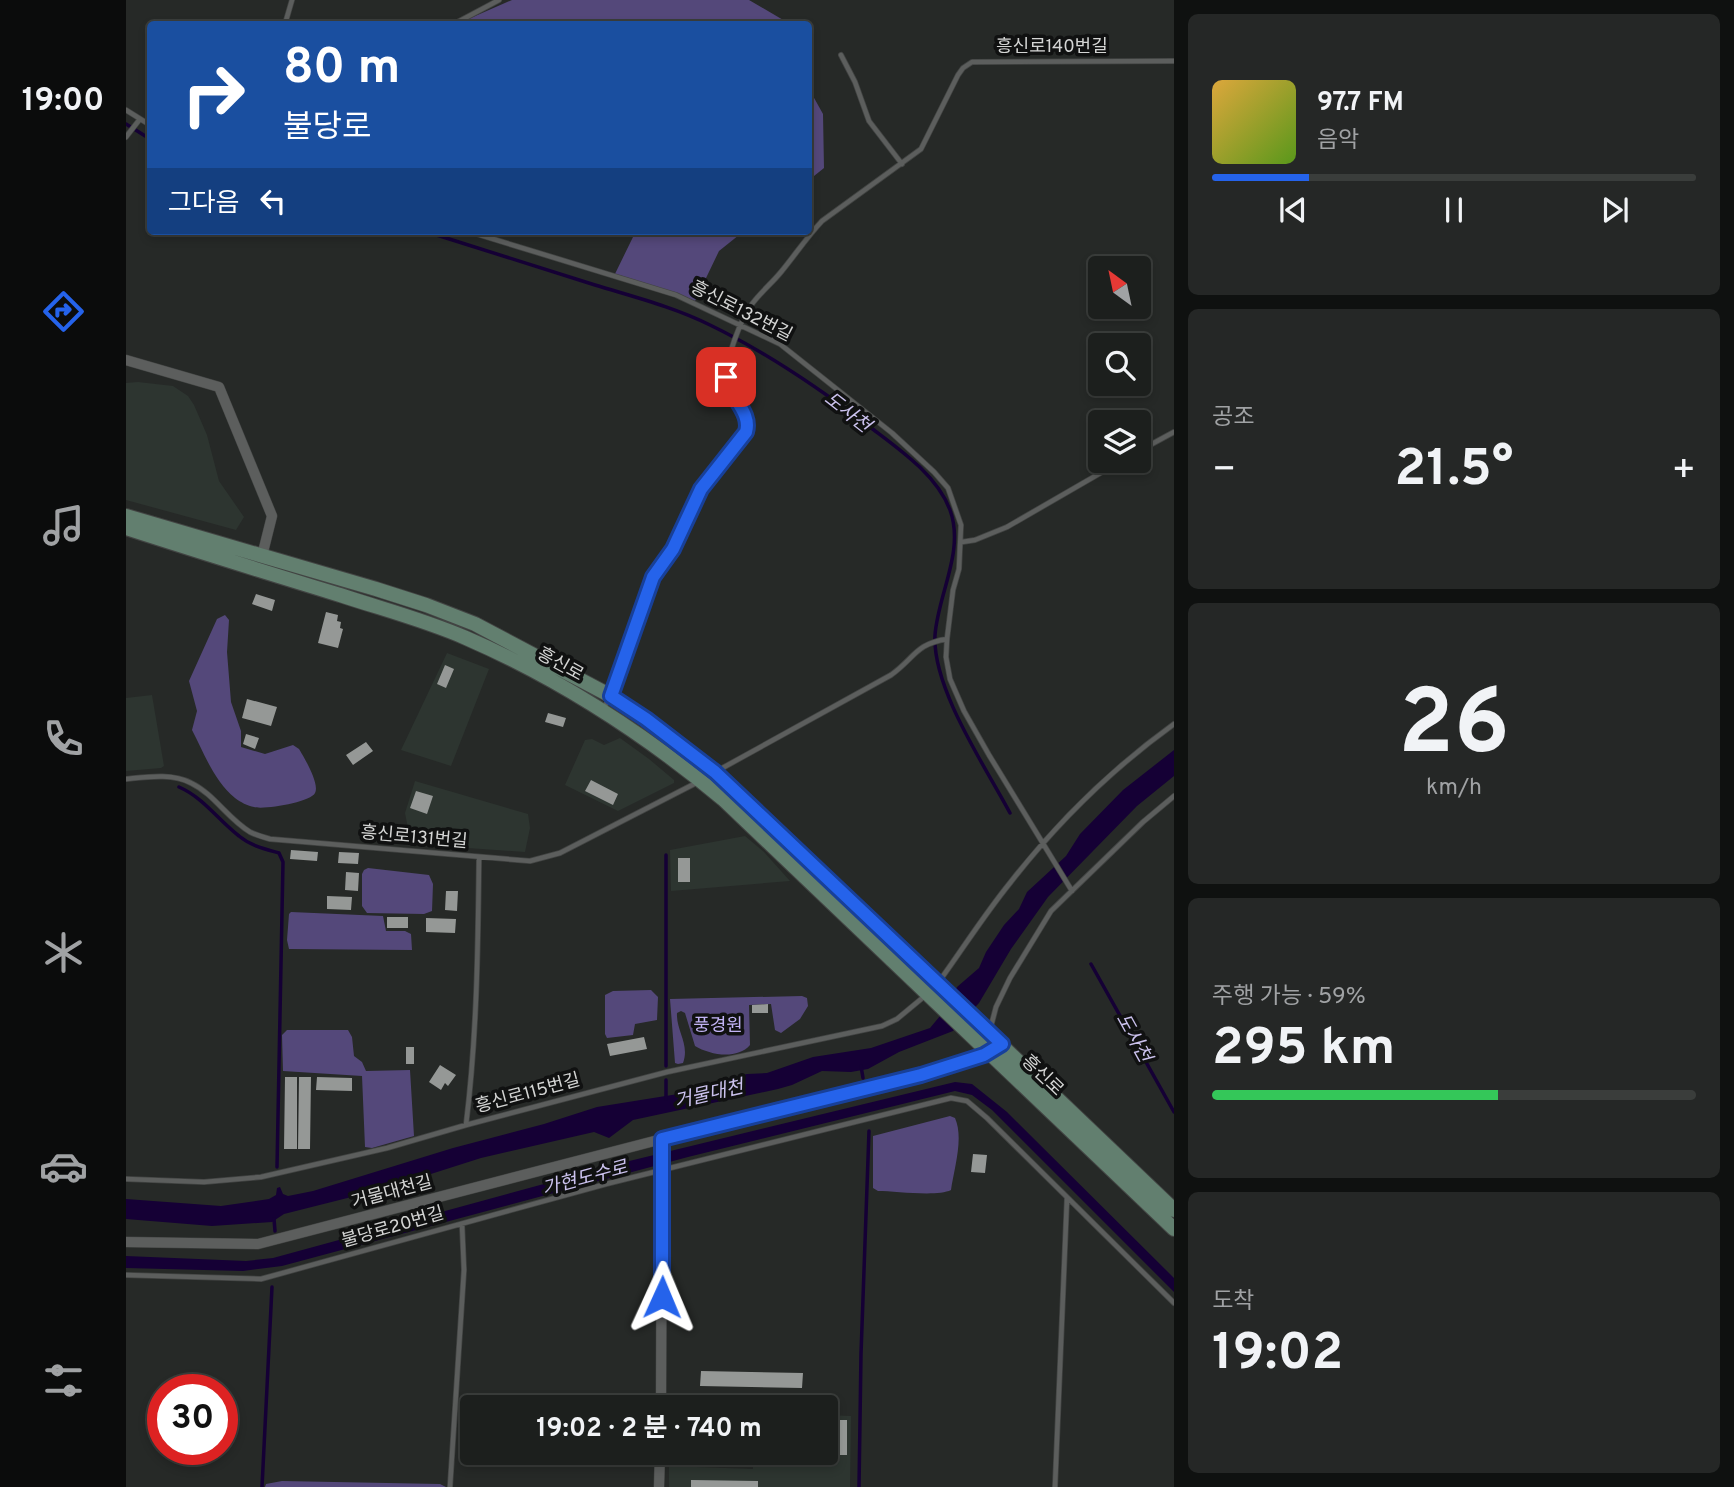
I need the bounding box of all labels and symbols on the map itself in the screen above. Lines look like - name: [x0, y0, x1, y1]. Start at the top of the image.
- street label: 흥신로140번길: [996, 36, 1108, 59]
- north arrow: [1088, 256, 1152, 318]
- street label: 흥신로132번길: [686, 277, 796, 347]
- pin: [696, 347, 756, 407]
- water label: 도사천: [819, 387, 876, 440]
- street label: 흥신로: [533, 643, 587, 687]
- street label: 흥신로131번길: [360, 822, 468, 854]
- water label: 도사천: [1110, 1009, 1157, 1068]
- park label: 풍경원: [693, 1015, 743, 1038]
- street label: 흥신로: [1016, 1050, 1068, 1102]
- street label: 흥신로115번길: [473, 1069, 583, 1119]
- water label: 거물대천: [672, 1075, 747, 1115]
- water label: 가현도수로: [540, 1156, 632, 1202]
- street label: 거물대천길: [349, 1171, 435, 1215]
- street label: 불당로20번길: [339, 1202, 447, 1254]
- position arrow: [625, 1260, 699, 1334]
- speed limit sign: 30: [147, 1374, 238, 1465]

